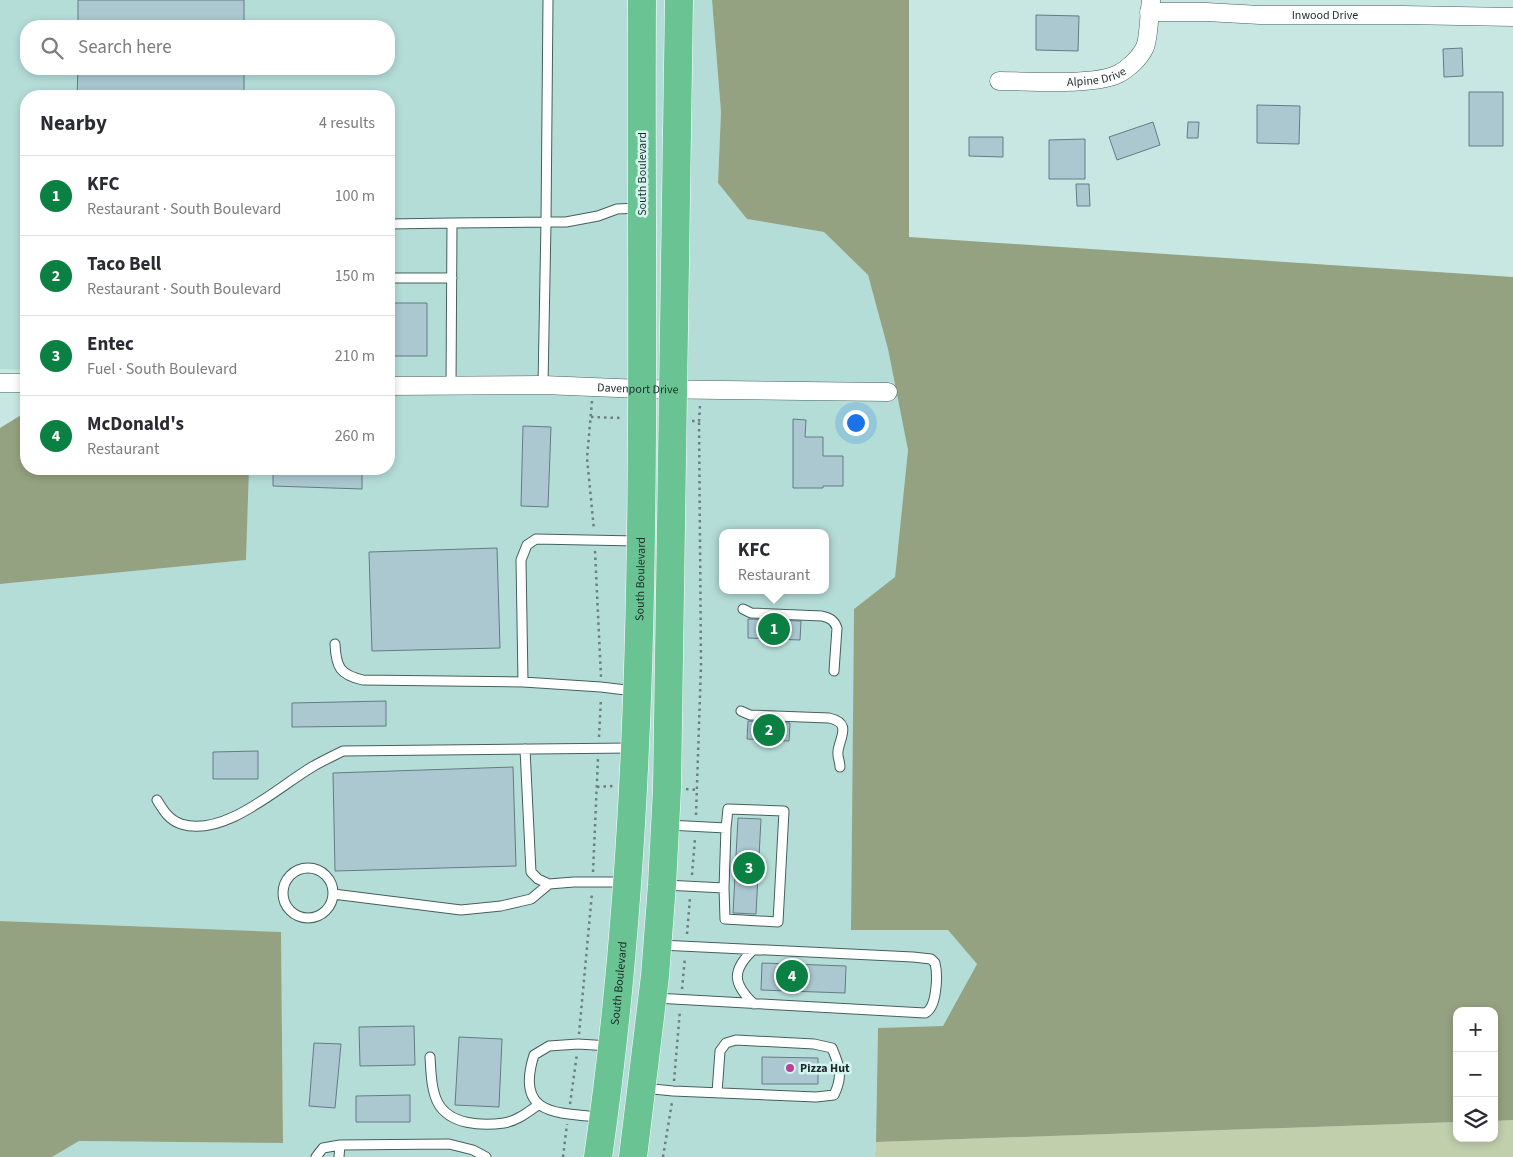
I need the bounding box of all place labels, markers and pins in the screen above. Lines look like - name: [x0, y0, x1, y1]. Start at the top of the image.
- pin: 1: [758, 610, 790, 648]
- pin: 2: [753, 711, 785, 749]
- pin: 3: [733, 849, 765, 887]
- pin: 4: [776, 957, 808, 995]
- place label: Pizza Hut: [800, 1060, 850, 1077]
- marker: Pizza Hut: [784, 1062, 796, 1074]

